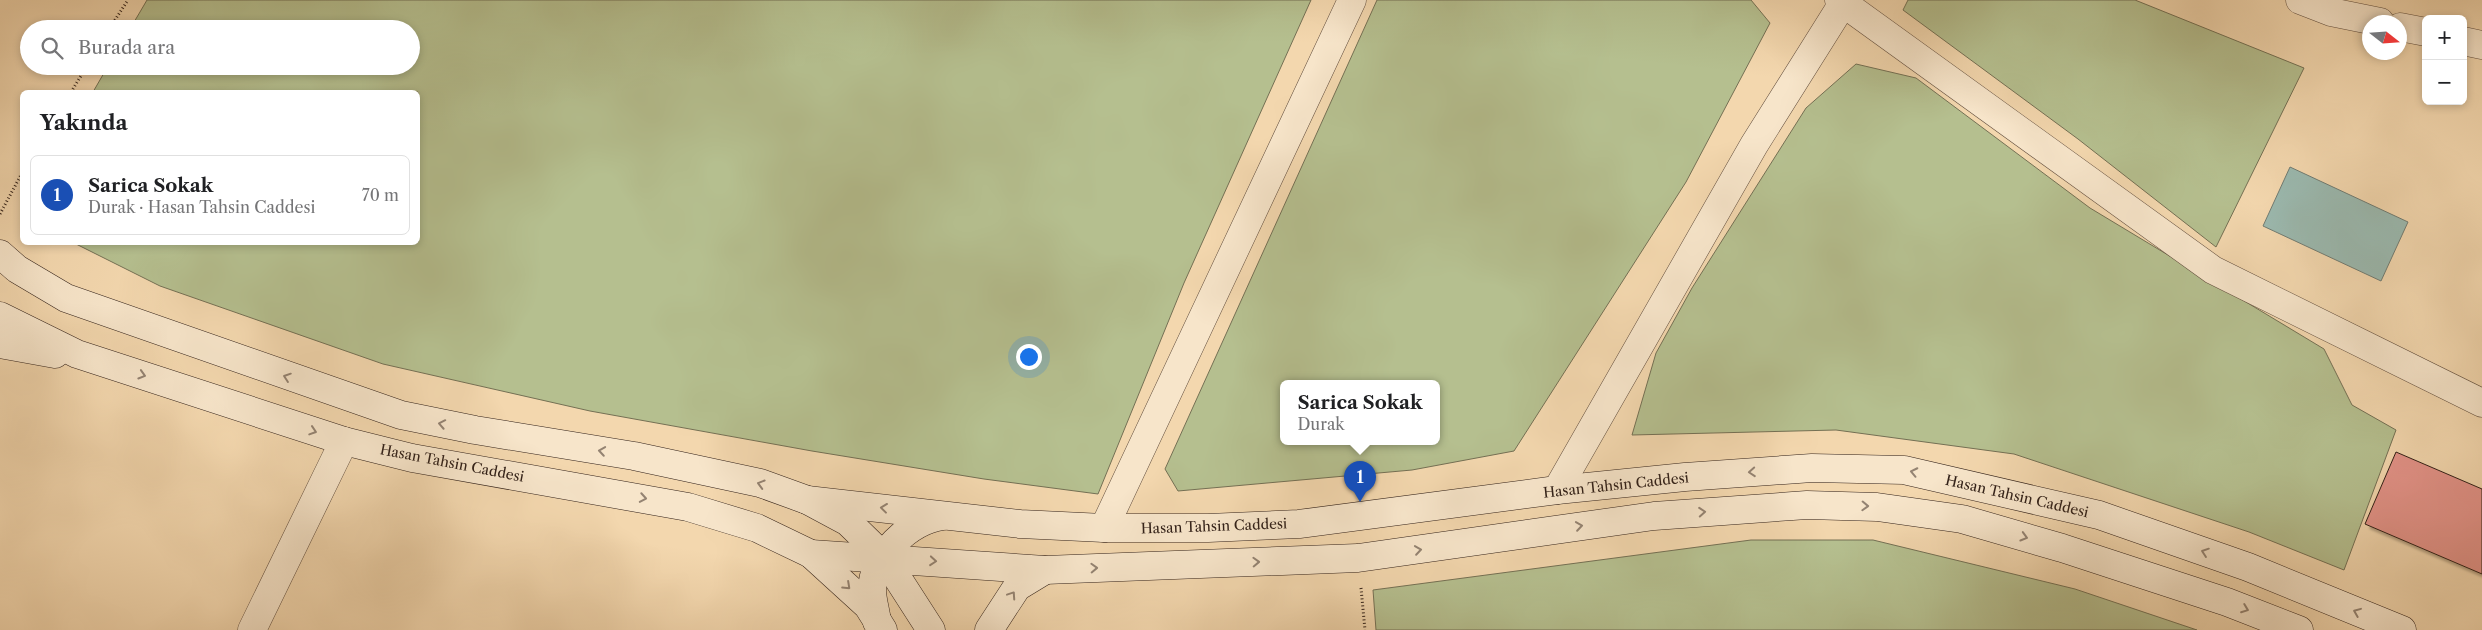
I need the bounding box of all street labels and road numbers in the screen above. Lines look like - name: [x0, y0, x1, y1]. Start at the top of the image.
- street label: Hasan Tahsin Caddesi: [378, 440, 526, 486]
- street label: Hasan Tahsin Caddesi: [1542, 468, 1690, 502]
- street label: Hasan Tahsin Caddesi: [1944, 471, 2090, 521]
- street label: Hasan Tahsin Caddesi: [1140, 514, 1288, 538]

